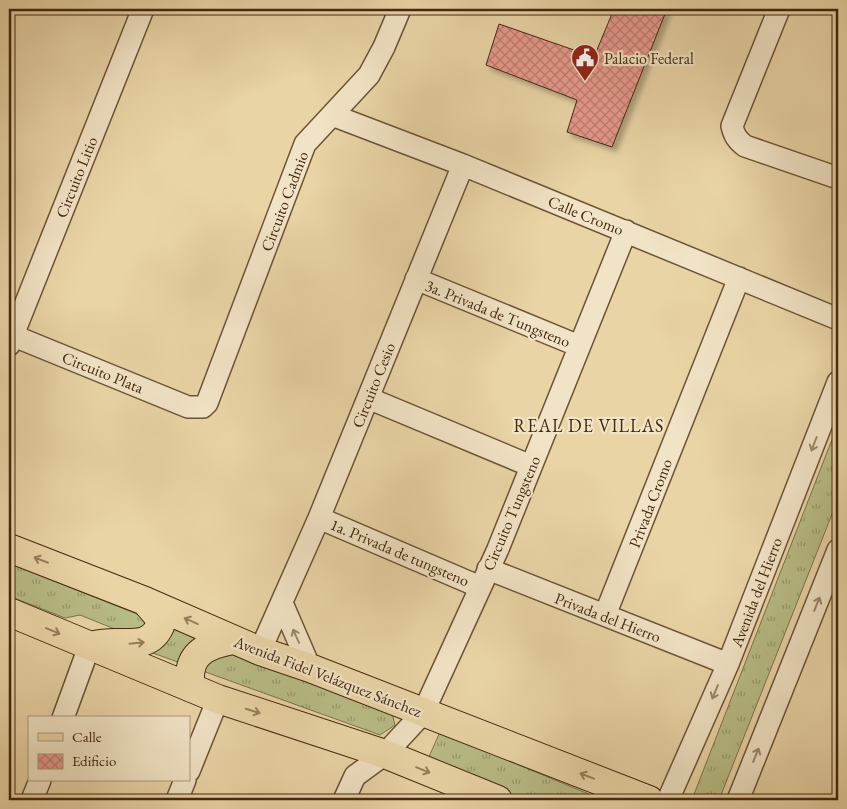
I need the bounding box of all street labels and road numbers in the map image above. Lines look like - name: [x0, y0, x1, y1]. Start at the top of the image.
- street label: Circuito Litio: [51, 133, 102, 221]
- street label: Circuito Cadmio: [256, 148, 313, 254]
- street label: Calle Cromo: [545, 191, 627, 240]
- street label: 3a. Privada de Tungsteno: [422, 275, 574, 352]
- street label: Circuito Cesio: [347, 339, 400, 431]
- street label: Circuito Plata: [59, 347, 147, 399]
- street label: Circuito Tungsteno: [478, 452, 545, 574]
- street label: Privada Cromo: [624, 456, 677, 551]
- street label: 1a. Privada de tungsteno: [327, 514, 473, 591]
- street label: Avenida del Hierro: [726, 534, 787, 651]
- street label: Privada del Hierro: [552, 588, 664, 647]
- street label: Avenida Fidel Velázquez Sánchez: [230, 631, 425, 722]

